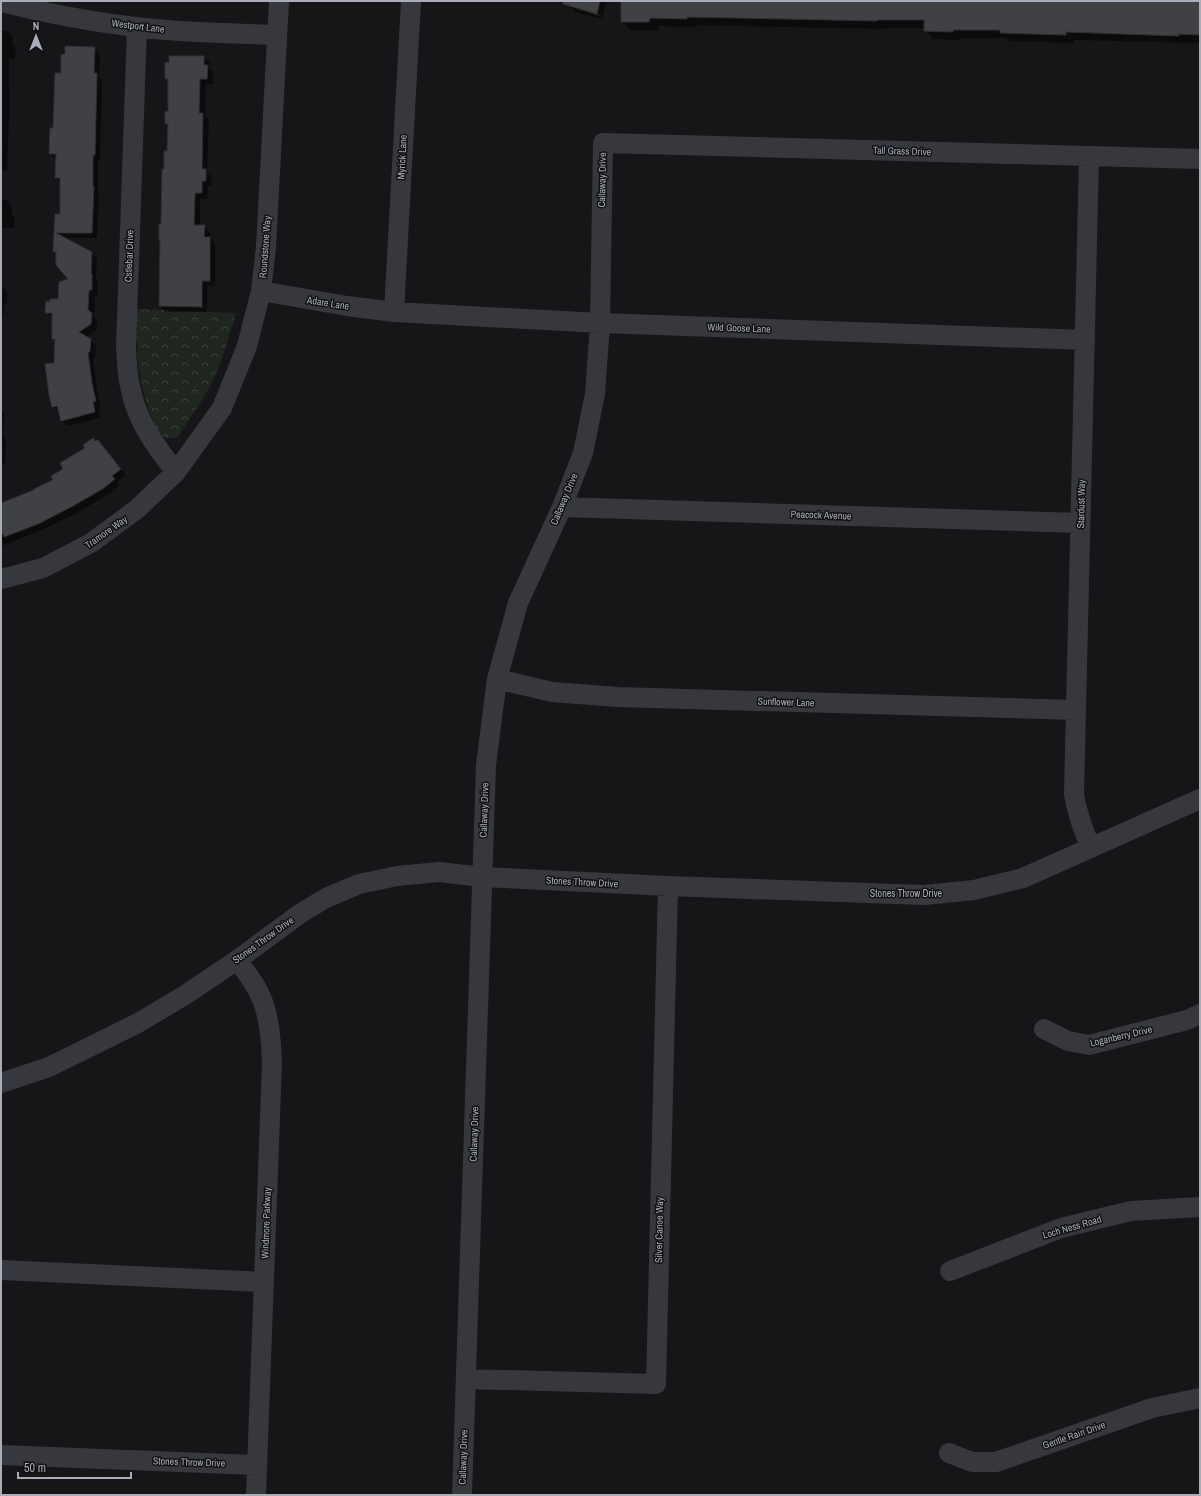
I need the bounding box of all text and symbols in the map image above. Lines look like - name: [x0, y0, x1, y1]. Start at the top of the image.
- north arrow: [16, 16, 56, 56]
- street label: Westport Lane: [111, 16, 166, 36]
- text: N: [33, 19, 39, 33]
- street label: Myrick Lane: [394, 134, 410, 180]
- street label: Tall Grass Drive: [873, 143, 932, 159]
- street label: Callaway Drive: [595, 152, 609, 208]
- street label: Roundstone Way: [256, 214, 274, 279]
- street label: Cstlebar Drive: [122, 229, 136, 282]
- street label: Adare Lane: [305, 293, 350, 313]
- street label: Wild Goose Lane: [707, 320, 771, 336]
- street label: Callaway Drive: [547, 471, 581, 527]
- street label: Stardust Way: [1074, 479, 1088, 529]
- street label: Peacock Avenue: [790, 507, 852, 523]
- street label: Tramore Way: [82, 512, 131, 551]
- street label: Sunflower Lane: [757, 695, 815, 710]
- street label: Callaway Drive: [477, 782, 491, 838]
- street label: Stones Throw Drive: [546, 874, 619, 890]
- street label: Stones Throw Drive: [870, 887, 943, 900]
- street label: Stones Throw Drive: [230, 913, 296, 967]
- street label: Loganberry Drive: [1089, 1022, 1154, 1049]
- street label: Callaway Drive: [467, 1106, 481, 1162]
- street label: Windmore Parkway: [258, 1186, 274, 1259]
- street label: Silver Canoe Way: [652, 1196, 666, 1263]
- street label: Loch Ness Road: [1041, 1212, 1103, 1242]
- street label: Gentle Rain Drive: [1041, 1418, 1108, 1452]
- street label: Callaway Drive: [456, 1429, 470, 1485]
- scale bar: [18, 1454, 131, 1480]
- street label: Stones Throw Drive: [153, 1454, 226, 1470]
- text: 50 m: [24, 1460, 46, 1476]

